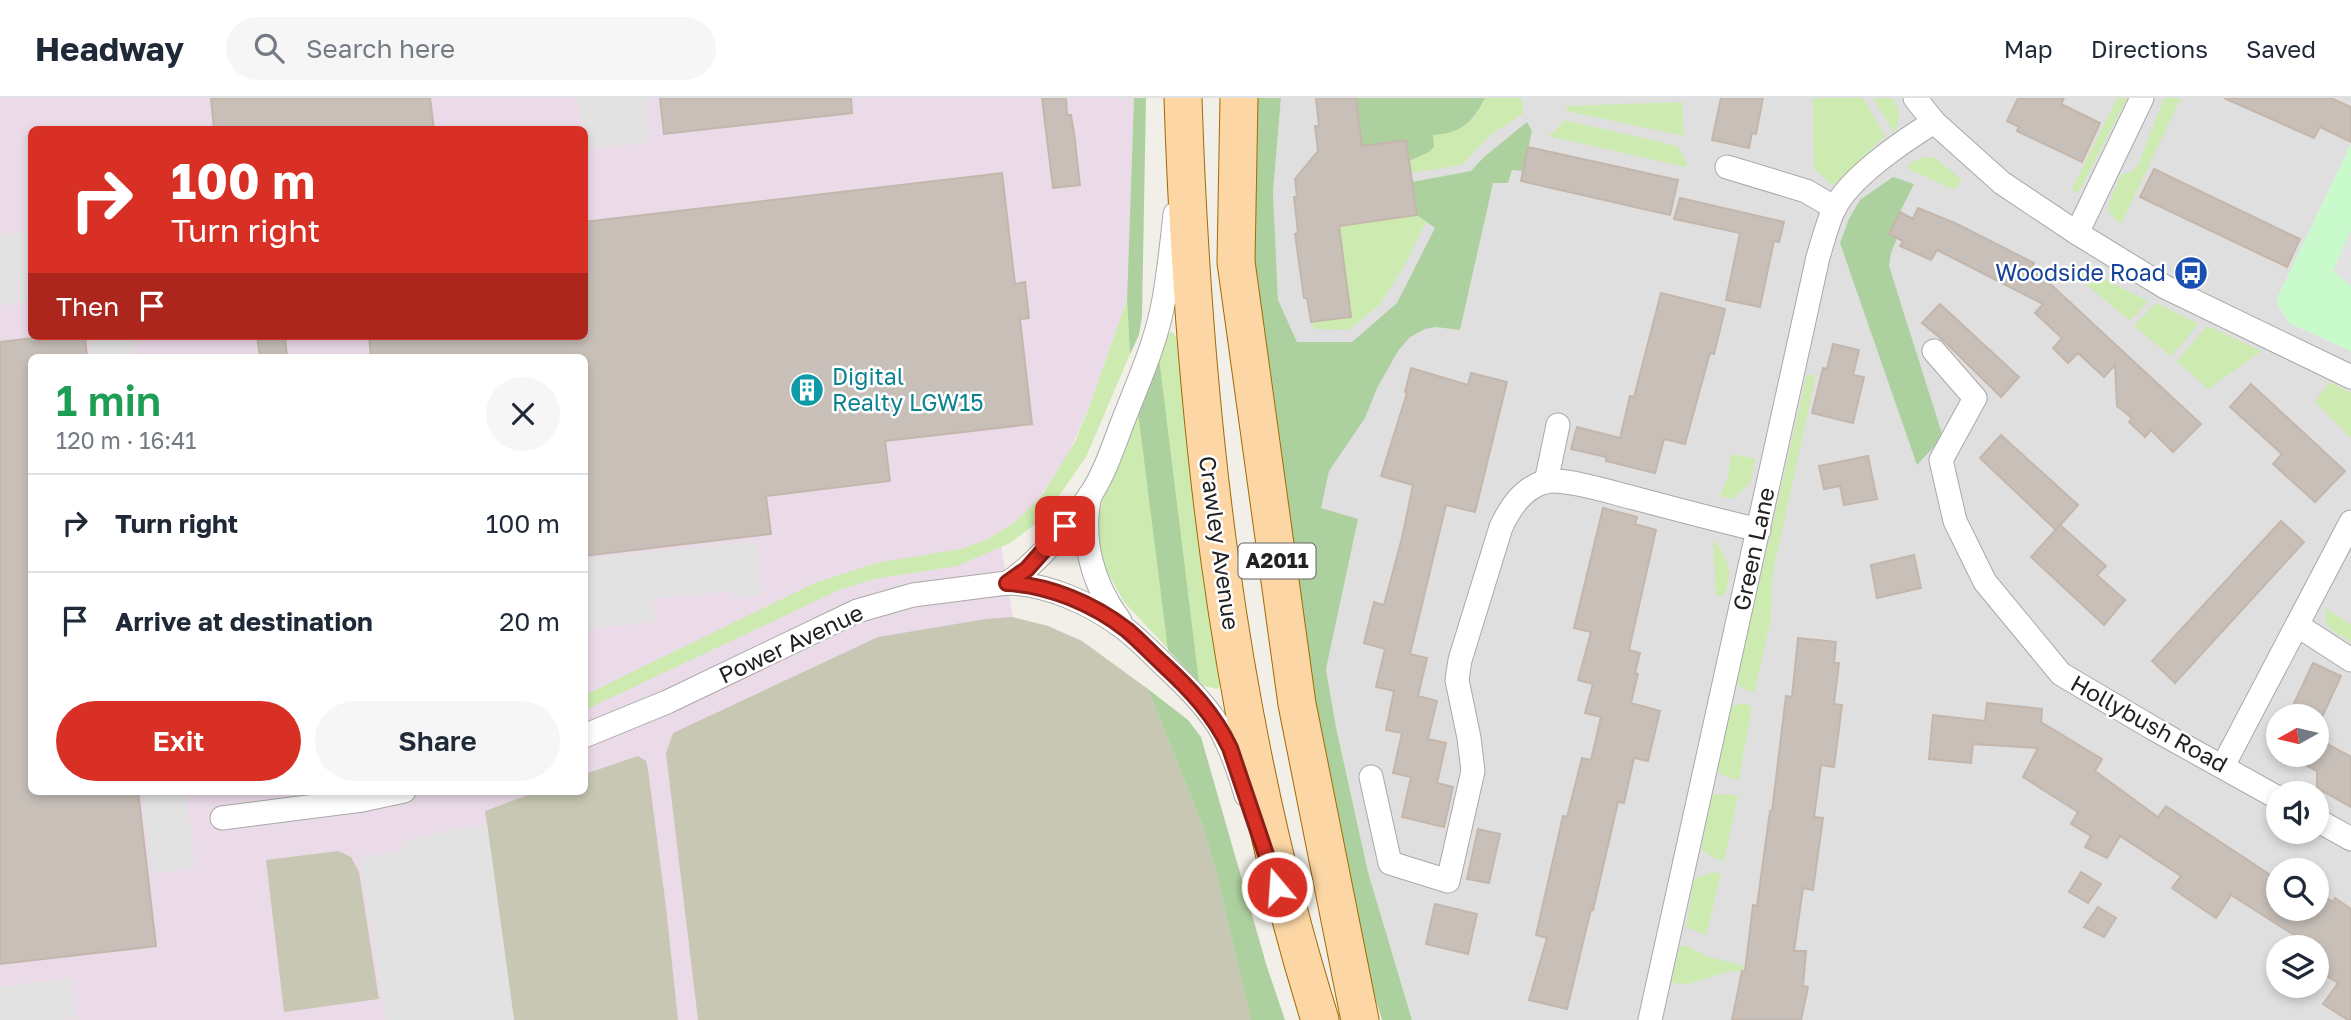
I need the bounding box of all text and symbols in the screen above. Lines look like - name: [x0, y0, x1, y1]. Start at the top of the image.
- search box: [226, 17, 716, 80]
- text: Headway: [35, 29, 184, 68]
- icon: search: [250, 29, 288, 67]
- text: Search here: [306, 33, 455, 64]
- text: Map: [2004, 34, 2053, 63]
- text: Directions: [2091, 34, 2208, 63]
- text: Saved: [2246, 34, 2316, 63]
- text: 100 m: [171, 151, 315, 210]
- icon: right: [56, 154, 147, 245]
- text: Turn right: [171, 211, 320, 249]
- bus stop icon: Woodside Road: [2172, 254, 2210, 292]
- place label: Woodside Road: [1995, 258, 2166, 286]
- icon: arrive: [133, 287, 171, 325]
- text: Then: [56, 291, 119, 322]
- place label: Digital Realty LGW15: [832, 362, 984, 416]
- building icon: Digital Realty LGW15: [788, 371, 826, 409]
- text: 1 min: [56, 375, 161, 425]
- button: close: [486, 377, 560, 451]
- text: 120 m · 16:41: [56, 426, 196, 454]
- street label: Crawley Avenue: [1194, 454, 1246, 632]
- street label: Green Lane: [1726, 485, 1780, 613]
- pin: [1035, 496, 1095, 556]
- icon: right: [56, 504, 94, 542]
- icon: arrive: [1046, 507, 1084, 545]
- text: Turn right: [115, 508, 238, 539]
- text: 100 m: [486, 508, 560, 539]
- road number: A2011: [1238, 544, 1316, 578]
- street label: Power Avenue: [714, 597, 867, 689]
- icon: arrive: [56, 602, 94, 640]
- text: Arrive at destination: [115, 606, 373, 637]
- text: 20 m: [499, 606, 560, 637]
- street label: Hollybush Road: [2066, 668, 2233, 778]
- button: Exit: [56, 701, 301, 781]
- button: Share: [315, 701, 560, 781]
- north arrow: [2266, 704, 2329, 766]
- map controls: [2266, 704, 2329, 998]
- button: sound: [2266, 781, 2329, 844]
- position arrow: [1240, 850, 1314, 924]
- button: search: [2266, 858, 2329, 921]
- button: layers: [2266, 935, 2329, 998]

